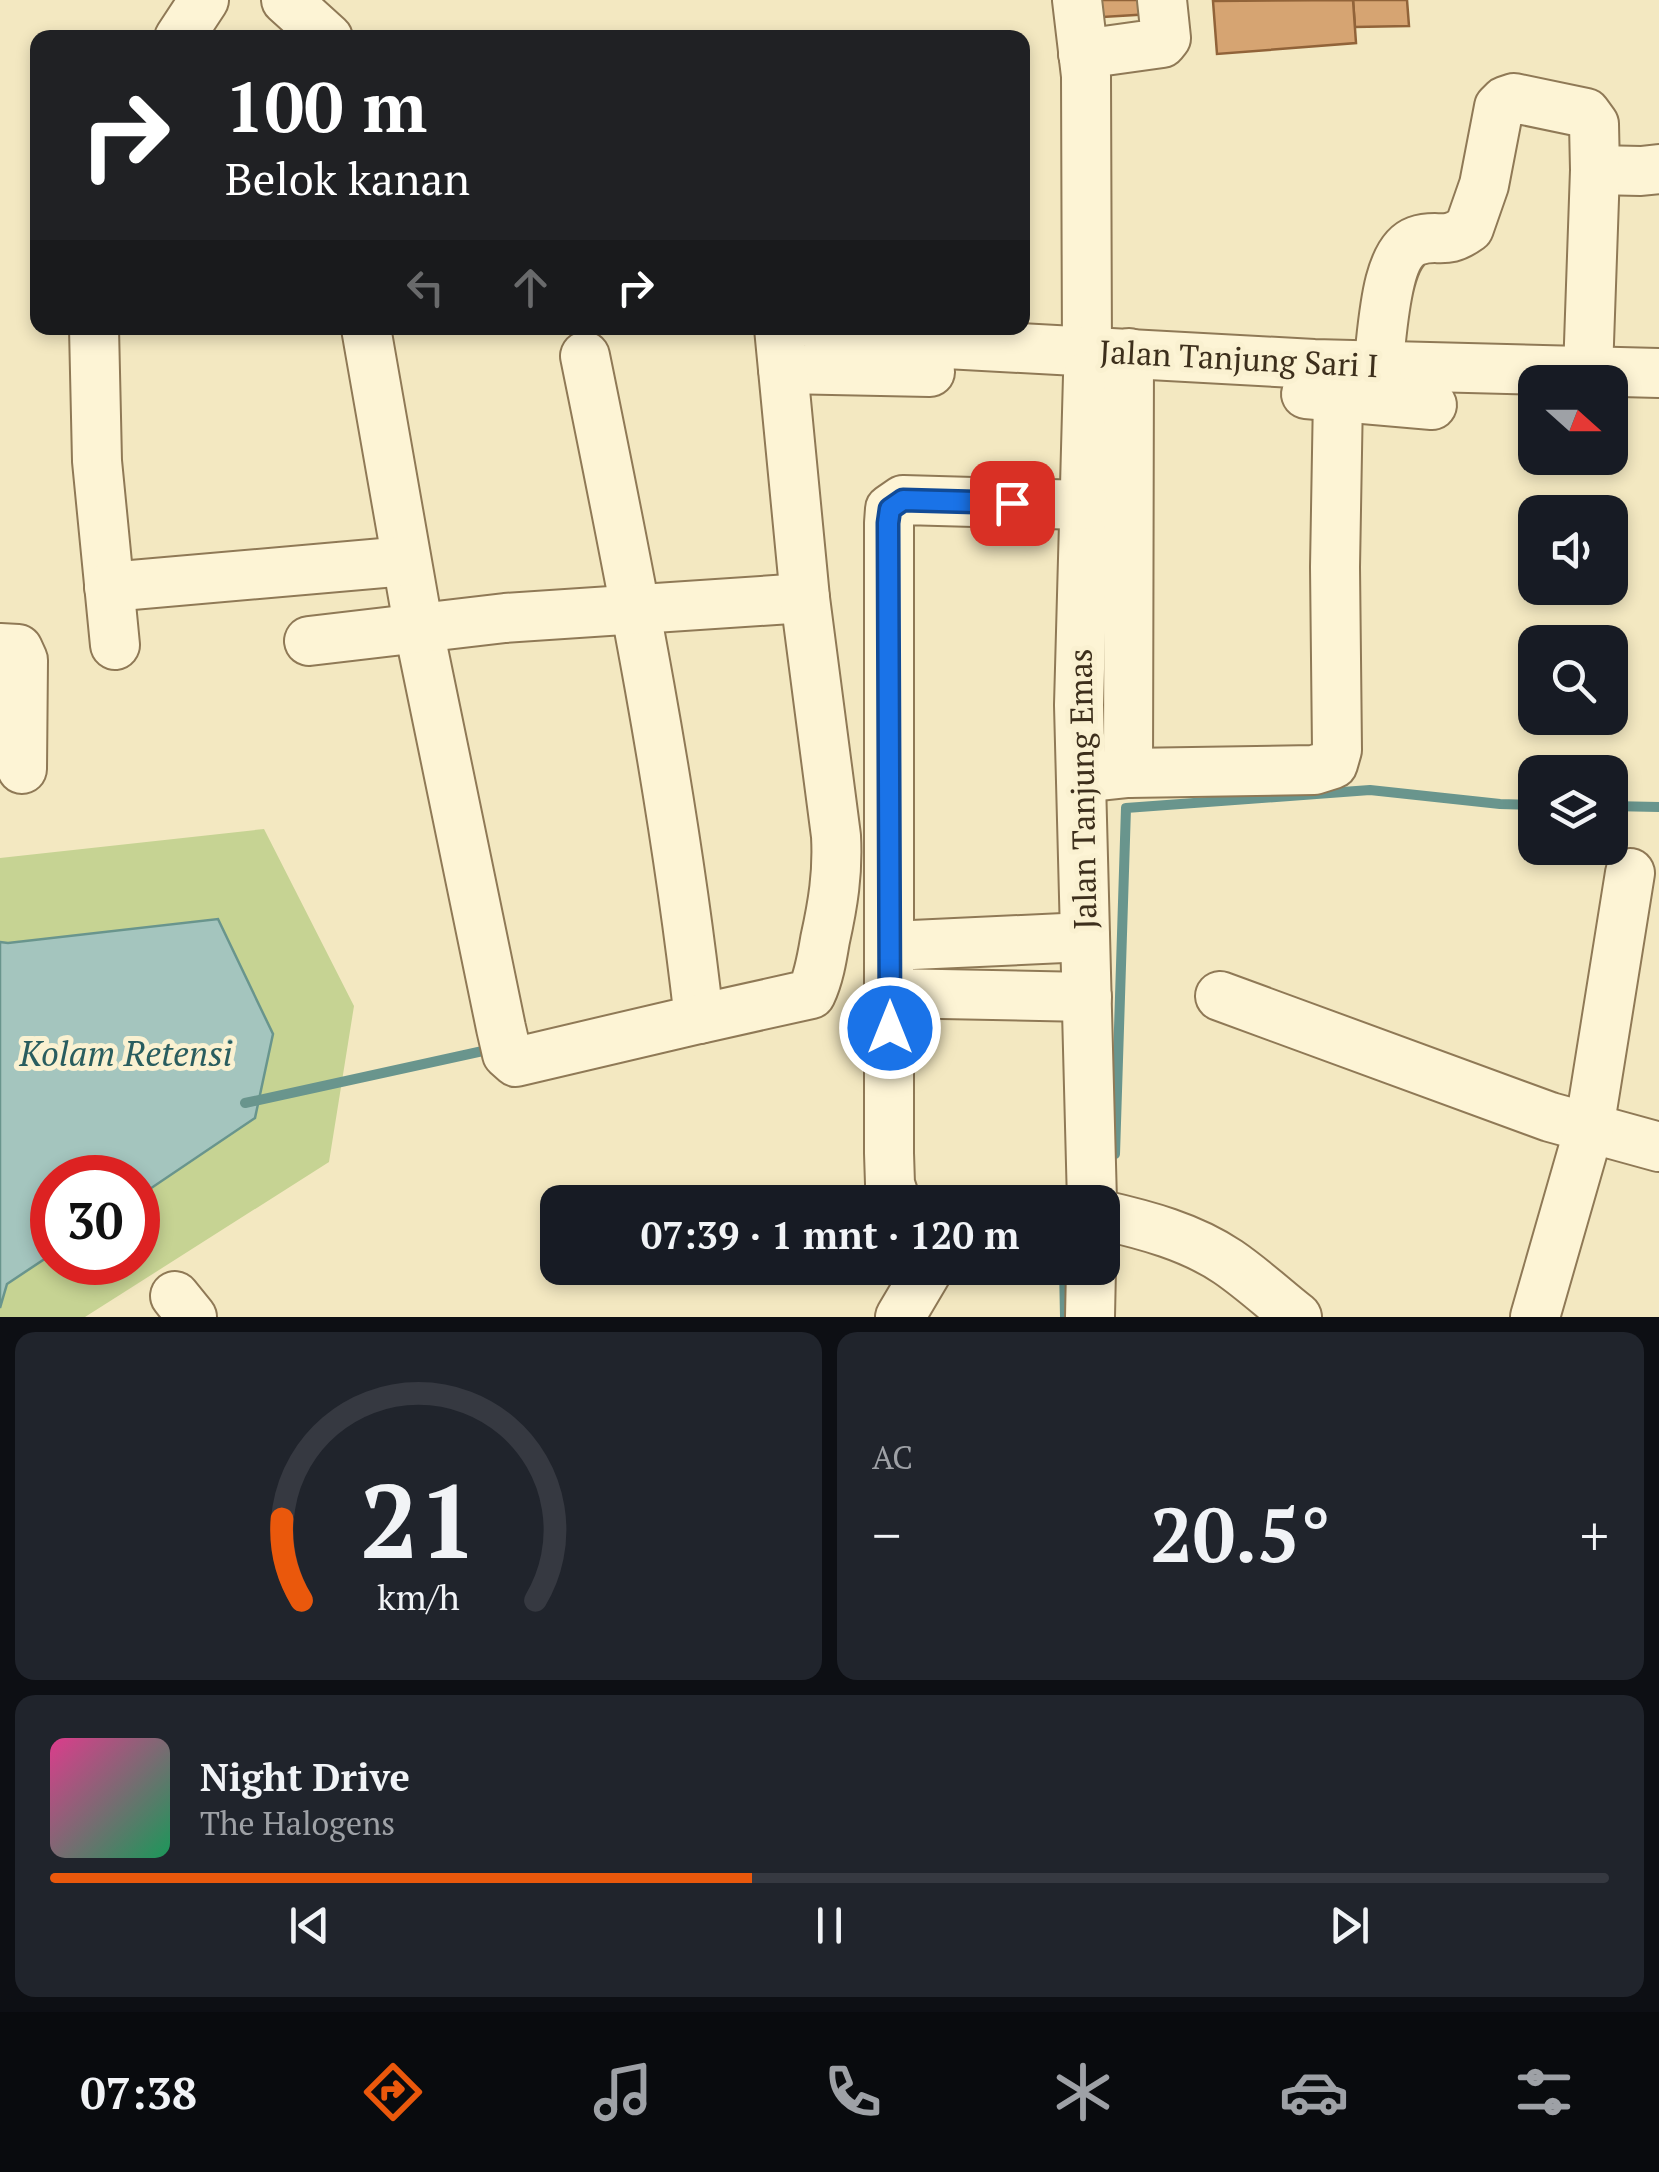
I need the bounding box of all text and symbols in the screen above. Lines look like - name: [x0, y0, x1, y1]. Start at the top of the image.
- text: 100 m: [225, 59, 427, 152]
- icon: right: [60, 70, 190, 200]
- text: Belok kanan: [225, 148, 470, 208]
- icon: left: [398, 260, 453, 315]
- icon: ahead: [503, 260, 558, 315]
- icon: right: [608, 260, 663, 315]
- street label: Jalan Tanjung Sari I: [1099, 330, 1380, 386]
- north arrow: [1518, 365, 1628, 475]
- map controls: [1518, 365, 1628, 865]
- pin: [970, 461, 1055, 546]
- icon: arrive: [985, 476, 1040, 531]
- button: sound: [1518, 495, 1628, 605]
- button: search: [1518, 625, 1628, 735]
- street label: Jalan Tanjung Emas: [1059, 648, 1105, 930]
- button: layers: [1518, 755, 1628, 865]
- position arrow: [838, 976, 942, 1080]
- water label: Kolam Retensi: [18, 1030, 233, 1076]
- speed limit sign: 30: [30, 1155, 160, 1285]
- text: 07:39 · 1 mnt · 120 m: [641, 1210, 1019, 1260]
- text: AC: [872, 1436, 913, 1478]
- text: 21: [360, 1450, 477, 1588]
- text: 20.5°: [1150, 1484, 1331, 1583]
- text: −: [872, 1498, 901, 1571]
- text: +: [1580, 1498, 1609, 1571]
- text: km/h: [377, 1573, 460, 1620]
- text: Night Drive: [200, 1752, 410, 1802]
- text: The Halogens: [200, 1802, 395, 1844]
- icon: previous: [282, 1898, 337, 1953]
- icon: pause: [802, 1898, 857, 1953]
- icon: next: [1322, 1898, 1377, 1953]
- icon: directions: [358, 2057, 428, 2127]
- icon: music: [588, 2057, 658, 2127]
- icon: phone: [818, 2057, 888, 2127]
- icon: climate: [1048, 2057, 1118, 2127]
- icon: car: [1279, 2057, 1349, 2127]
- icon: filters: [1509, 2057, 1579, 2127]
- text: 07:38: [80, 2062, 197, 2122]

